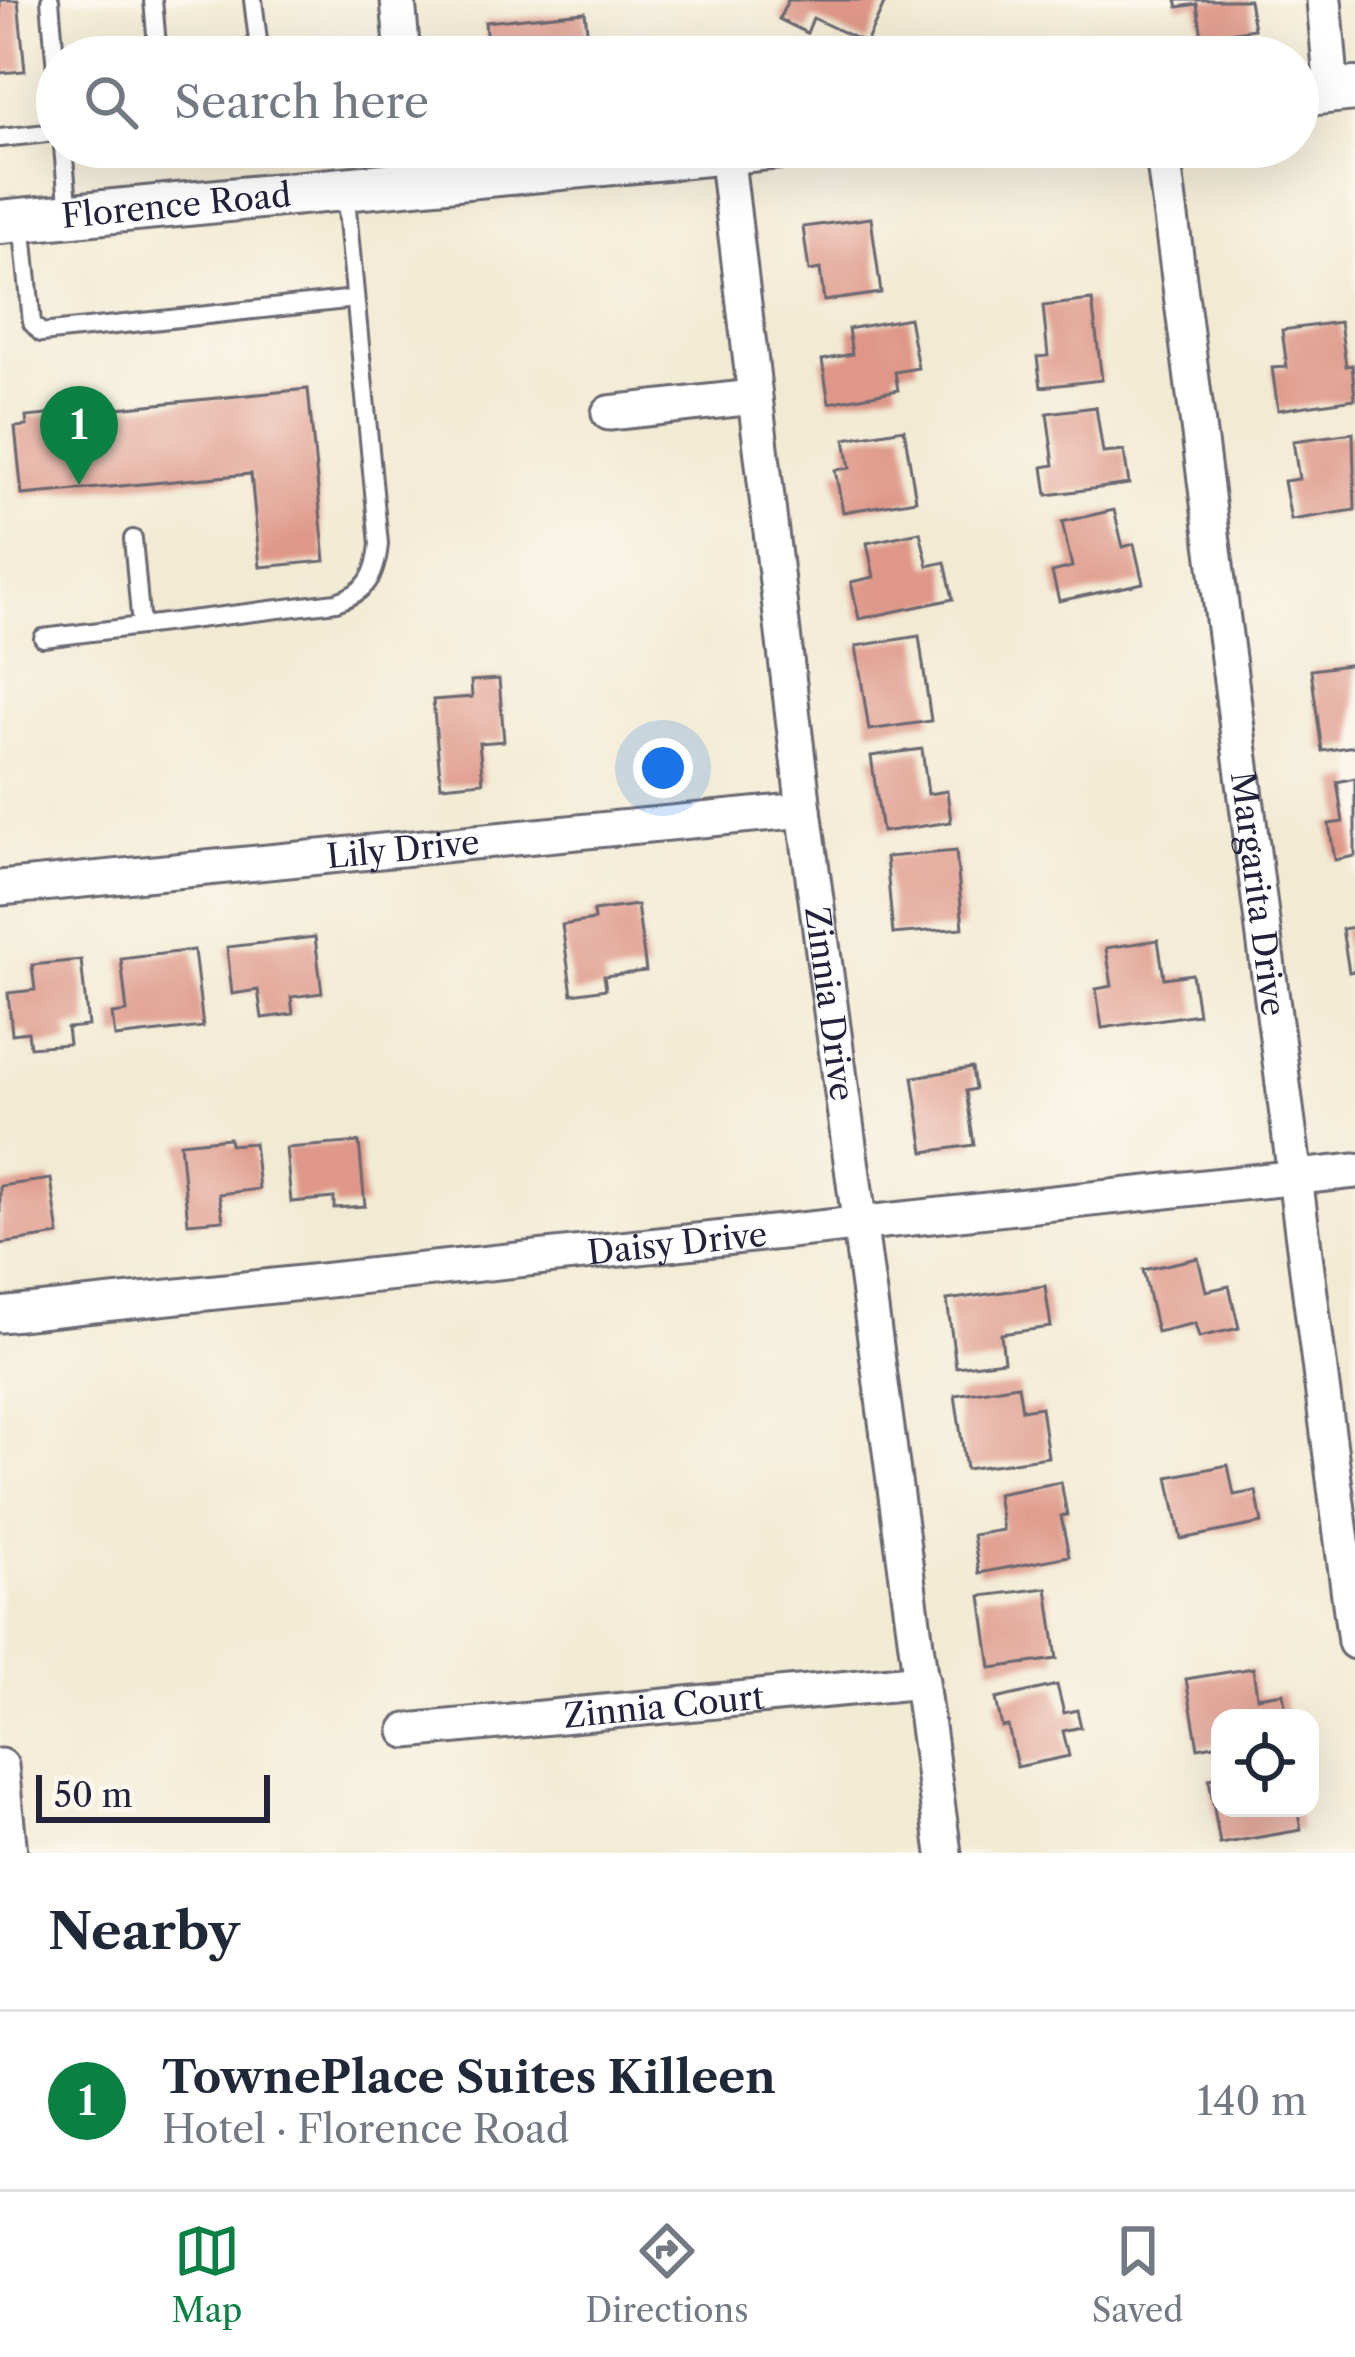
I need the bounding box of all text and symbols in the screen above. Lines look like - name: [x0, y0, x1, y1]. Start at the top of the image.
- search box: [36, 36, 1319, 168]
- icon: search: [78, 69, 144, 135]
- text: Search here: [174, 74, 429, 130]
- street label: Florence Road: [60, 174, 293, 237]
- pin: 1: [40, 386, 118, 485]
- your location: [633, 738, 693, 798]
- street label: Margarita Drive: [1222, 769, 1294, 1019]
- street label: Lily Drive: [325, 822, 481, 877]
- street label: Zinnia Drive: [796, 904, 863, 1103]
- street label: Daisy Drive: [585, 1214, 769, 1273]
- street label: Zinnia Court: [562, 1676, 766, 1737]
- map controls: [1211, 1709, 1319, 1817]
- button: locate: [1211, 1709, 1319, 1817]
- scale bar: [36, 1769, 270, 1822]
- text: 50 m: [54, 1775, 132, 1816]
- text: Nearby: [48, 1900, 240, 1962]
- text: TownePlace Suites Killeen: [162, 2049, 776, 2105]
- text: 1: [78, 2077, 96, 2125]
- text: 140 m: [1197, 2077, 1307, 2125]
- text: Hotel · Florence Road: [162, 2105, 569, 2153]
- tab: Map: [172, 2218, 242, 2331]
- tab: Directions: [586, 2218, 749, 2331]
- tab: Saved: [1092, 2218, 1183, 2331]

